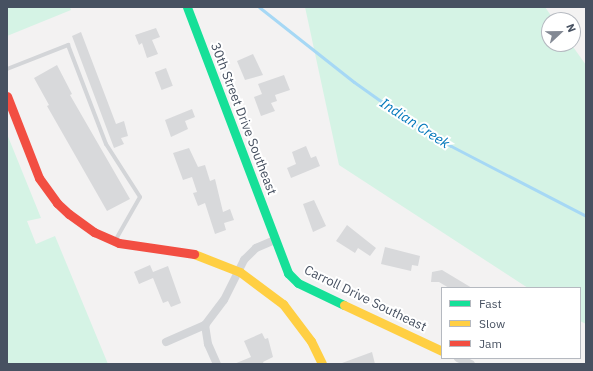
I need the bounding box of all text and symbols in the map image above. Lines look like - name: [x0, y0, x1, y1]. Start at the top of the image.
- north arrow: [541, 12, 581, 52]
- text: N: [563, 22, 579, 34]
- street label: 30th Street Drive Southeast: [207, 41, 279, 197]
- water label: Indian Creek: [377, 94, 453, 152]
- street label: Carroll Drive Southeast: [301, 263, 429, 335]
- legend: [441, 287, 581, 359]
- text: Fast: [479, 296, 502, 311]
- text: Slow: [479, 316, 505, 331]
- text: Jam: [479, 336, 502, 351]

